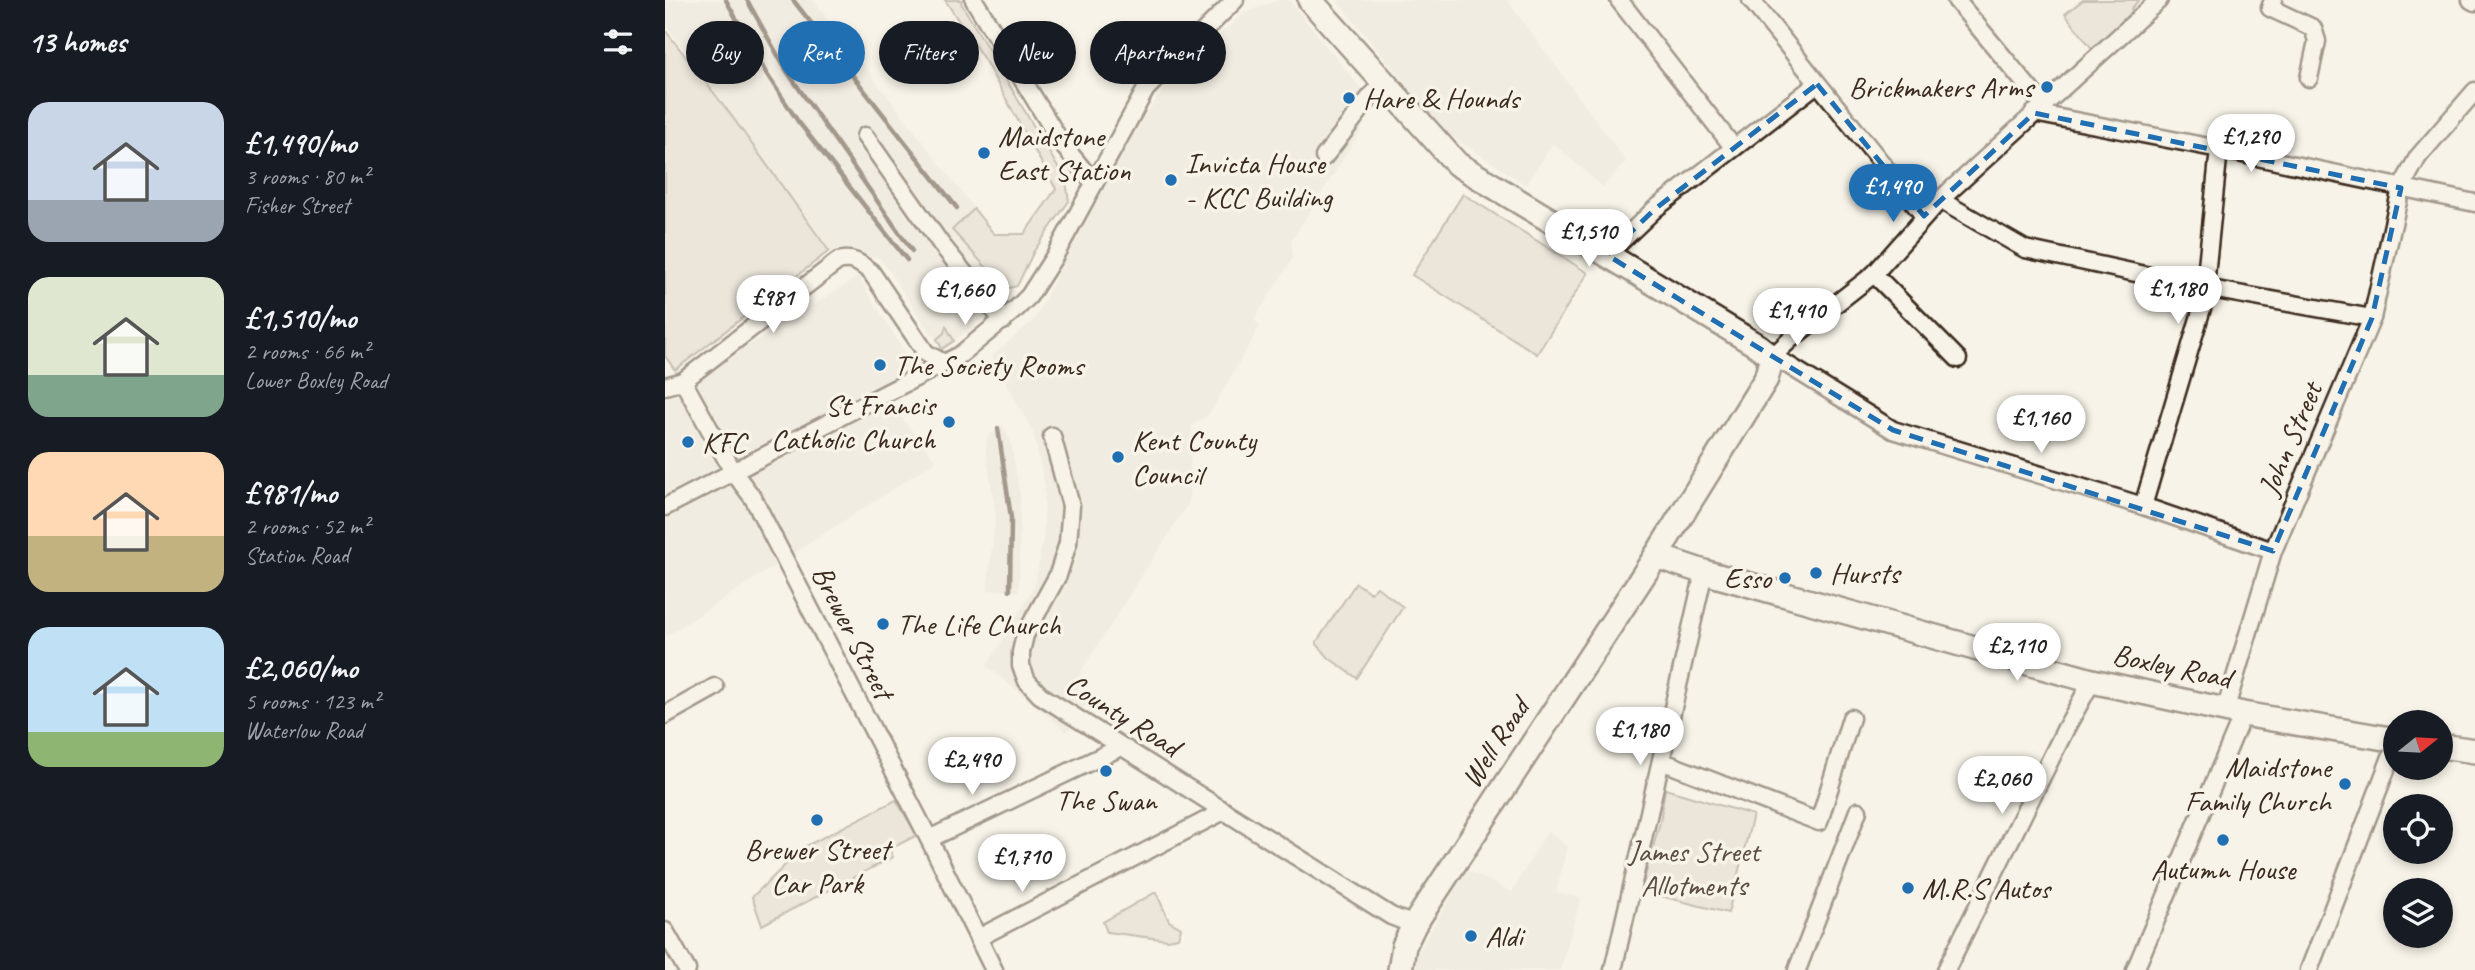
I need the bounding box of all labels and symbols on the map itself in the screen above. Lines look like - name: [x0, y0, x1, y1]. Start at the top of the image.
- place label: Brickmakers Arms: [1849, 68, 2036, 106]
- place label: Hare & Hounds: [1363, 79, 1522, 117]
- marker: Brickmakers Arms: [2039, 79, 2055, 95]
- marker: Hare & Hounds: [1341, 90, 1357, 106]
- pin: £1,290: [2194, 114, 2308, 174]
- place label: Maidstone East Station: [998, 117, 1131, 189]
- place label: Invicta House - KCC Building: [1185, 144, 1333, 216]
- marker: Maidstone East Station: [976, 145, 992, 161]
- pin: £1,490: [1836, 164, 1950, 224]
- marker: Invicta House - KCC Building: [1163, 172, 1179, 188]
- pin: £1,510: [1532, 210, 1646, 269]
- pin: £1,180: [2121, 266, 2235, 326]
- pin: £1,660: [908, 268, 1022, 327]
- pin: £981: [732, 276, 814, 335]
- pin: £1,410: [1740, 288, 1854, 348]
- place label: The Society Rooms: [894, 346, 1086, 384]
- marker: The Society Rooms: [872, 357, 888, 373]
- street label: John Street: [2249, 374, 2332, 503]
- place label: St Francis Catholic Church: [771, 386, 938, 458]
- pin: £1,160: [1984, 396, 2098, 455]
- marker: St Francis Catholic Church: [941, 414, 957, 430]
- place label: Kent County Council: [1132, 421, 1258, 493]
- place label: KFC: [702, 423, 749, 461]
- marker: KFC: [680, 434, 696, 450]
- marker: Kent County Council: [1110, 449, 1126, 465]
- place label: Hursts: [1830, 554, 1902, 592]
- street label: Brewer Street: [803, 559, 905, 709]
- place label: Esso: [1724, 559, 1772, 597]
- marker: Hursts: [1808, 565, 1824, 581]
- marker: Esso: [1777, 570, 1793, 586]
- place label: The Life Church: [897, 605, 1061, 643]
- marker: The Life Church: [875, 616, 891, 632]
- pin: £2,110: [1960, 624, 2074, 683]
- street label: Boxley Road: [2109, 635, 2239, 698]
- street label: County Road: [1059, 665, 1191, 767]
- street label: Well Road: [1452, 688, 1540, 795]
- pin: £1,180: [1583, 708, 1697, 767]
- north arrow: [2383, 710, 2453, 780]
- pin: £2,490: [915, 738, 1029, 797]
- place label: Maidstone Family Church: [2185, 748, 2333, 820]
- pin: £2,060: [1945, 756, 2059, 816]
- marker: The Swan: [1098, 763, 1114, 779]
- marker: Maidstone Family Church: [2337, 776, 2353, 792]
- place label: The Swan: [1056, 781, 1158, 819]
- marker: Brewer Street Car Park: [809, 812, 825, 828]
- place label: Brewer Street Car Park: [745, 830, 893, 902]
- park label: James Street Allotments: [1627, 832, 1762, 904]
- marker: Autumn House: [2215, 832, 2231, 848]
- pin: £1,710: [965, 834, 1079, 894]
- place label: Autumn House: [2151, 850, 2298, 888]
- place label: M.R.S Autos: [1922, 869, 2053, 907]
- marker: M.R.S Autos: [1900, 880, 1916, 896]
- place label: Aldi: [1485, 917, 1526, 955]
- marker: Aldi: [1463, 928, 1479, 944]

